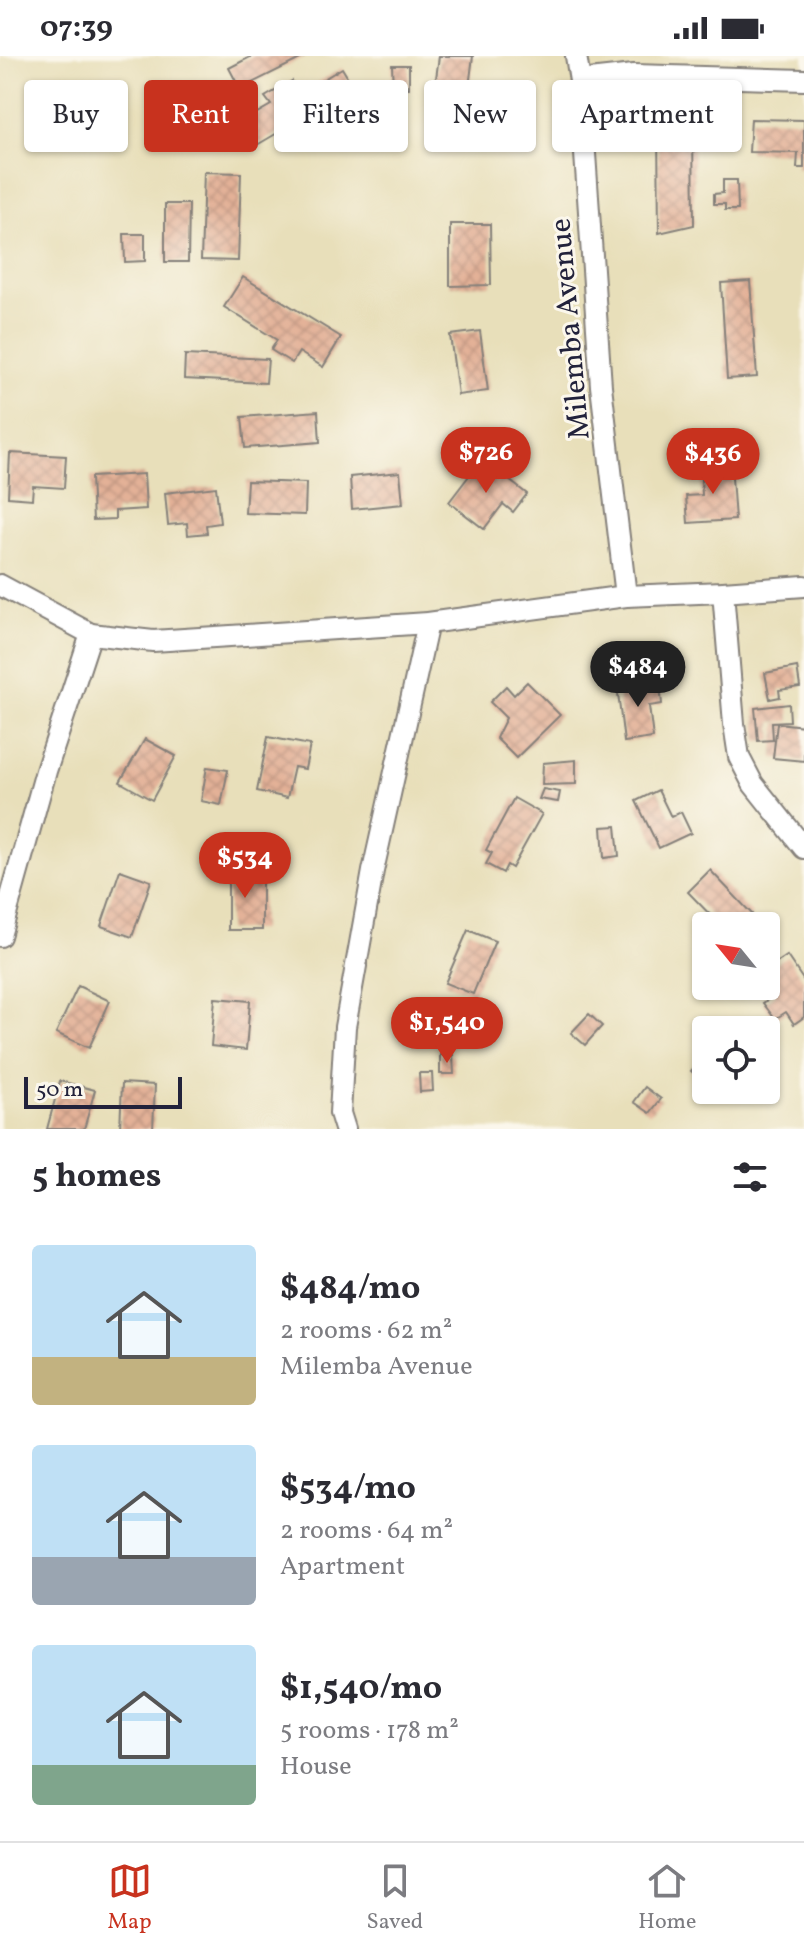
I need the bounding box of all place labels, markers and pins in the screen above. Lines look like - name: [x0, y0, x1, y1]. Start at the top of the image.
- pin: $726: [439, 427, 533, 495]
- pin: $436: [666, 428, 760, 496]
- pin: $484: [591, 641, 685, 709]
- pin: $534: [198, 832, 292, 900]
- pin: $1,540: [382, 997, 512, 1065]

